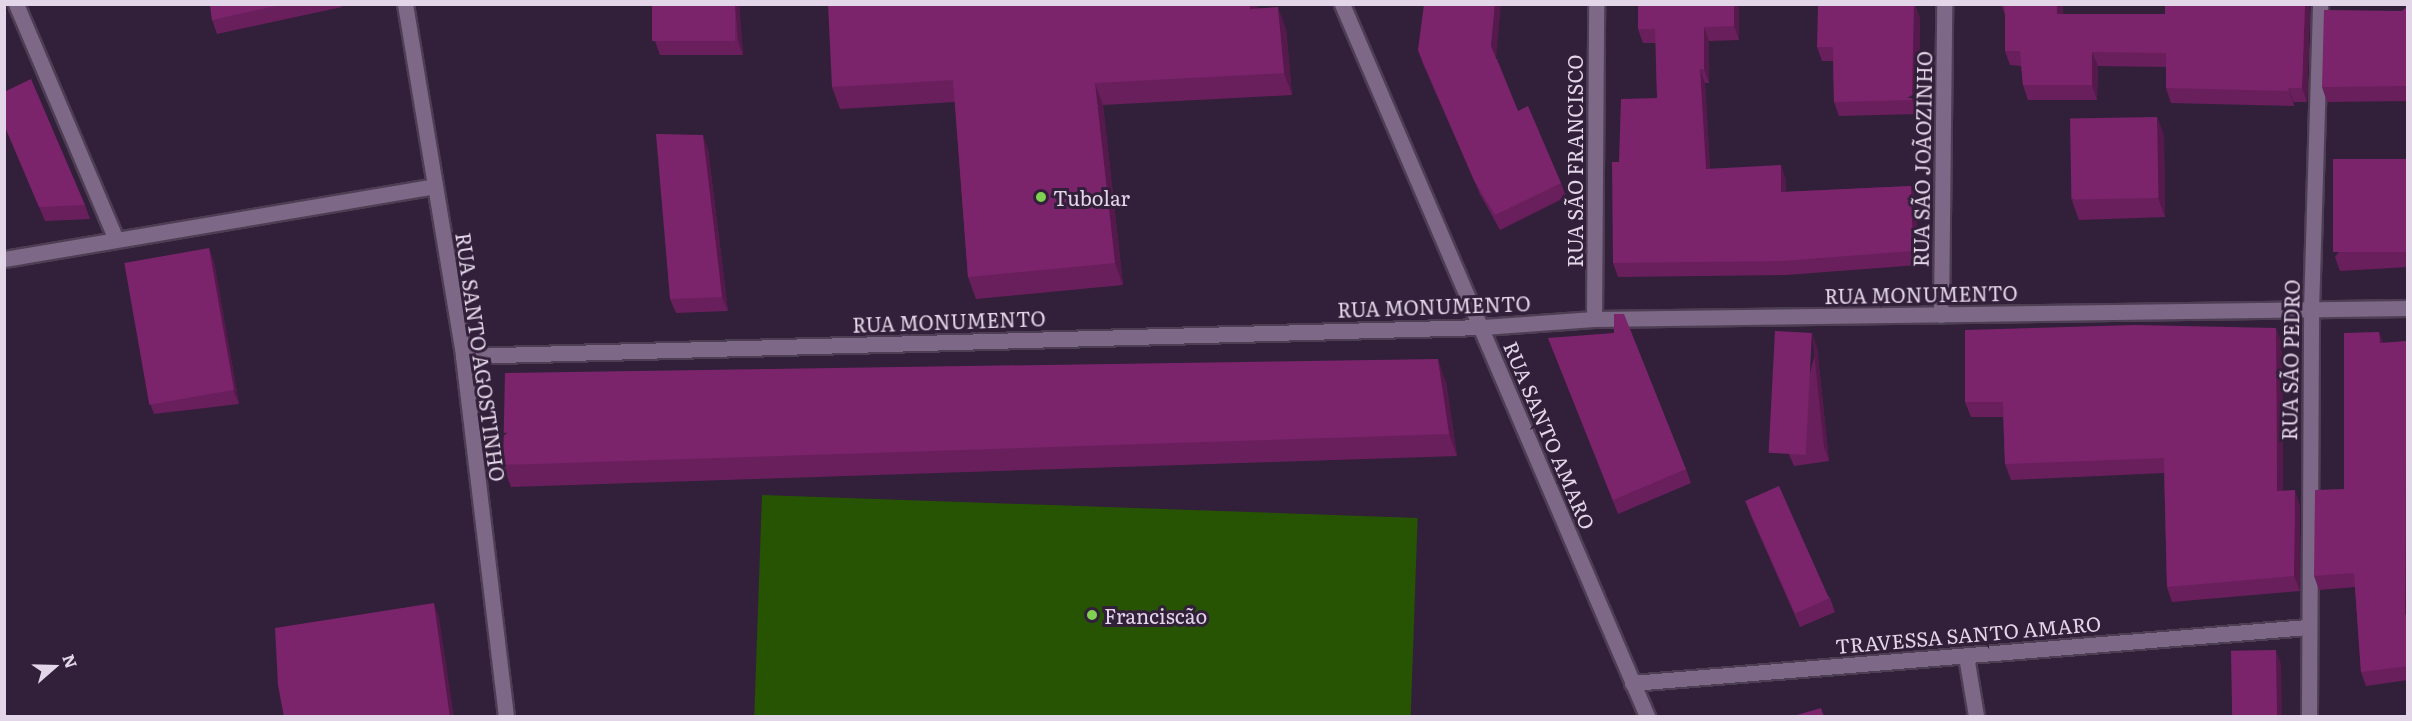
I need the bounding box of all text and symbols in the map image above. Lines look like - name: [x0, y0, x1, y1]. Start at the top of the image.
- street label: RUA SÃO JOÃOZINHO: [1908, 51, 1936, 267]
- street label: RUA SÃO FRANCISCO: [1562, 55, 1586, 267]
- place label: Tubolar: [1053, 185, 1130, 209]
- marker: Tubolar: [1034, 190, 1048, 204]
- street label: RUA SANTO AGOSTINHO: [452, 231, 510, 483]
- street label: RUA SÃO PEDRO: [2277, 279, 2303, 441]
- street label: RUA MONUMENTO: [1824, 280, 2018, 308]
- street label: RUA MONUMENTO: [1337, 291, 1531, 321]
- street label: RUA MONUMENTO: [852, 306, 1046, 336]
- street label: RUA SANTO AMARO: [1500, 337, 1600, 533]
- place label: Franciscão: [1104, 603, 1207, 627]
- marker: Franciscão: [1085, 608, 1099, 622]
- street label: TRAVESSA SANTO AMARO: [1834, 610, 2102, 658]
- north arrow: [24, 637, 84, 697]
- text: N: [57, 650, 84, 671]

